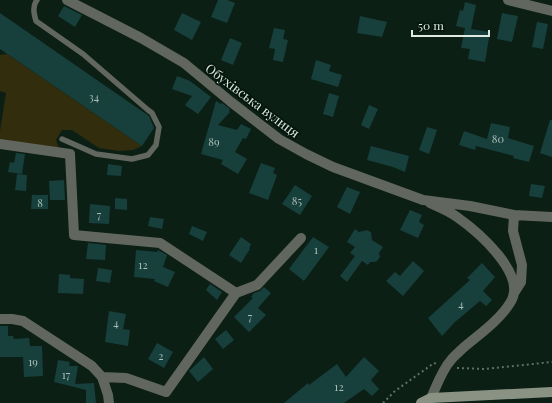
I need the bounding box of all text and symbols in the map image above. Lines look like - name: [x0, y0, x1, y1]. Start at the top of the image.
- scale bar: [412, 12, 489, 38]
- text: 50 m: [418, 17, 444, 33]
- street label: Обухівська вулиця: [203, 59, 303, 141]
- house number: 34: [89, 89, 100, 104]
- house number: 80: [492, 131, 505, 146]
- house number: 89: [208, 134, 220, 149]
- house number: 85: [292, 193, 303, 208]
- house number: 8: [37, 195, 43, 210]
- house number: 7: [97, 207, 102, 222]
- house number: 1: [314, 242, 318, 257]
- house number: 12: [138, 257, 148, 272]
- house number: 4: [458, 296, 464, 311]
- house number: 7: [248, 309, 253, 324]
- house number: 4: [113, 315, 119, 330]
- house number: 2: [158, 348, 164, 363]
- house number: 19: [28, 354, 38, 369]
- house number: 17: [62, 367, 71, 382]
- house number: 12: [334, 379, 344, 394]

